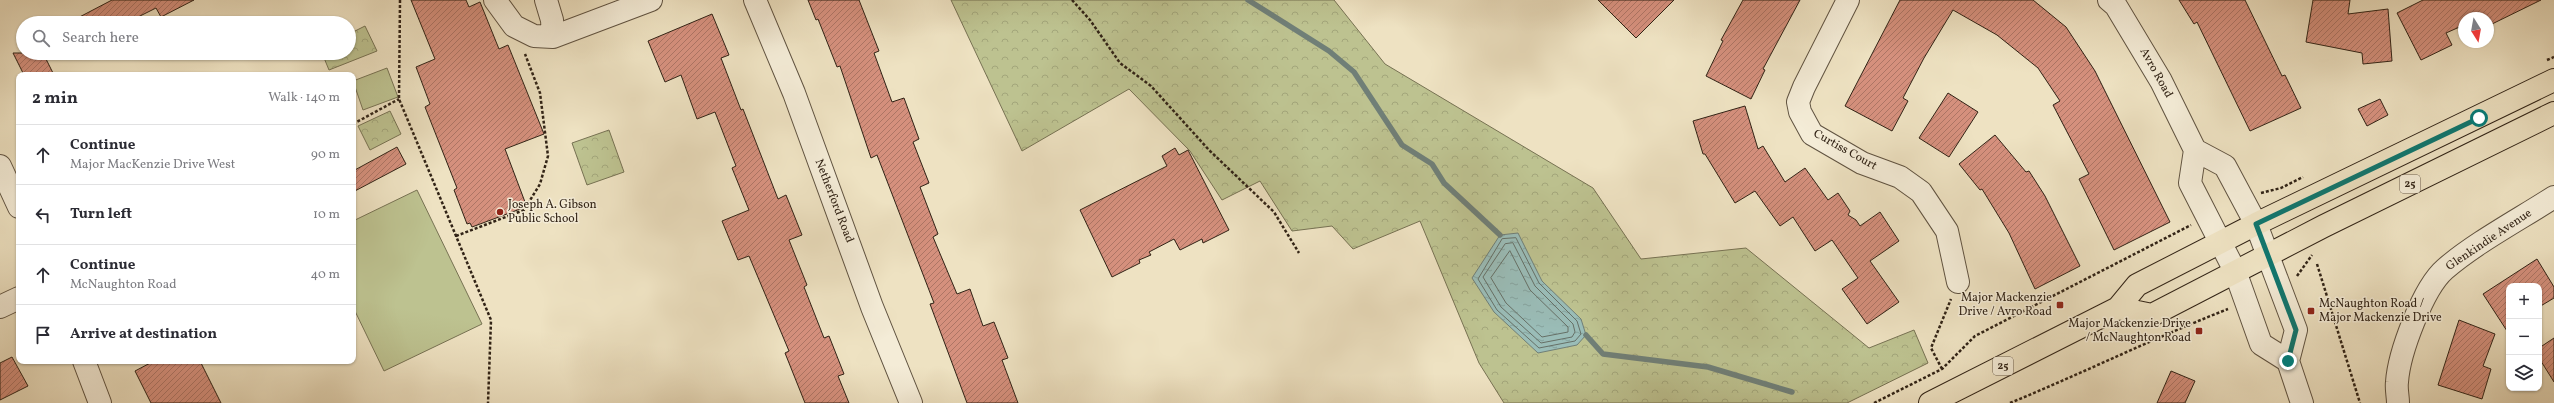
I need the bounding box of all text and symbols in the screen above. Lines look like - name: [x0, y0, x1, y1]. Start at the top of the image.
- north arrow: [2458, 12, 2494, 48]
- search box: [16, 16, 356, 60]
- icon: search: [30, 27, 52, 49]
- text: Search here: [62, 28, 139, 49]
- street label: Avro Road: [2136, 45, 2176, 101]
- text: 2 min: [32, 87, 78, 110]
- text: Walk · 140 m: [268, 89, 340, 107]
- route start: [2470, 109, 2488, 127]
- street label: Curtiss Court: [1810, 126, 1880, 174]
- text: Continue: [70, 135, 135, 156]
- icon: ahead: [32, 144, 54, 166]
- text: 90 m: [311, 146, 340, 164]
- text: Major MacKenzie Drive West: [70, 156, 235, 174]
- street label: Netherford Road: [811, 157, 857, 245]
- road number: 25: [2400, 175, 2420, 193]
- place label: Joseph A. Gibson Public School: [508, 197, 597, 227]
- icon: left: [32, 204, 54, 226]
- text: Turn left: [70, 204, 132, 225]
- street label: Glenkindie Avenue: [2443, 205, 2535, 275]
- text: 10 m: [313, 206, 340, 224]
- marker: Joseph A. Gibson Public School: [495, 207, 505, 217]
- text: Continue: [70, 255, 135, 276]
- icon: ahead: [32, 264, 54, 286]
- text: 40 m: [311, 266, 340, 284]
- text: McNaughton Road: [70, 276, 177, 294]
- map controls: [2506, 283, 2542, 391]
- button: +: [2506, 283, 2542, 319]
- place label: Major Mackenzie Drive / Avro Road: [1959, 290, 2052, 320]
- place label: McNaughton Road / Major Mackenzie Drive: [2319, 296, 2442, 326]
- marker: Major Mackenzie Drive / Avro Road: [2055, 300, 2065, 310]
- marker: McNaughton Road / Major Mackenzie Drive: [2306, 306, 2316, 316]
- place label: Major Mackenzie Drive / McNaughton Road: [2068, 316, 2191, 346]
- button: −: [2506, 319, 2542, 355]
- icon: arrive: [32, 324, 54, 346]
- text: Arrive at destination: [70, 324, 217, 345]
- marker: Major Mackenzie Drive / McNaughton Road: [2194, 326, 2204, 336]
- route end: [2279, 352, 2297, 370]
- button: layers: [2506, 355, 2542, 391]
- road number: 25: [1993, 357, 2013, 375]

